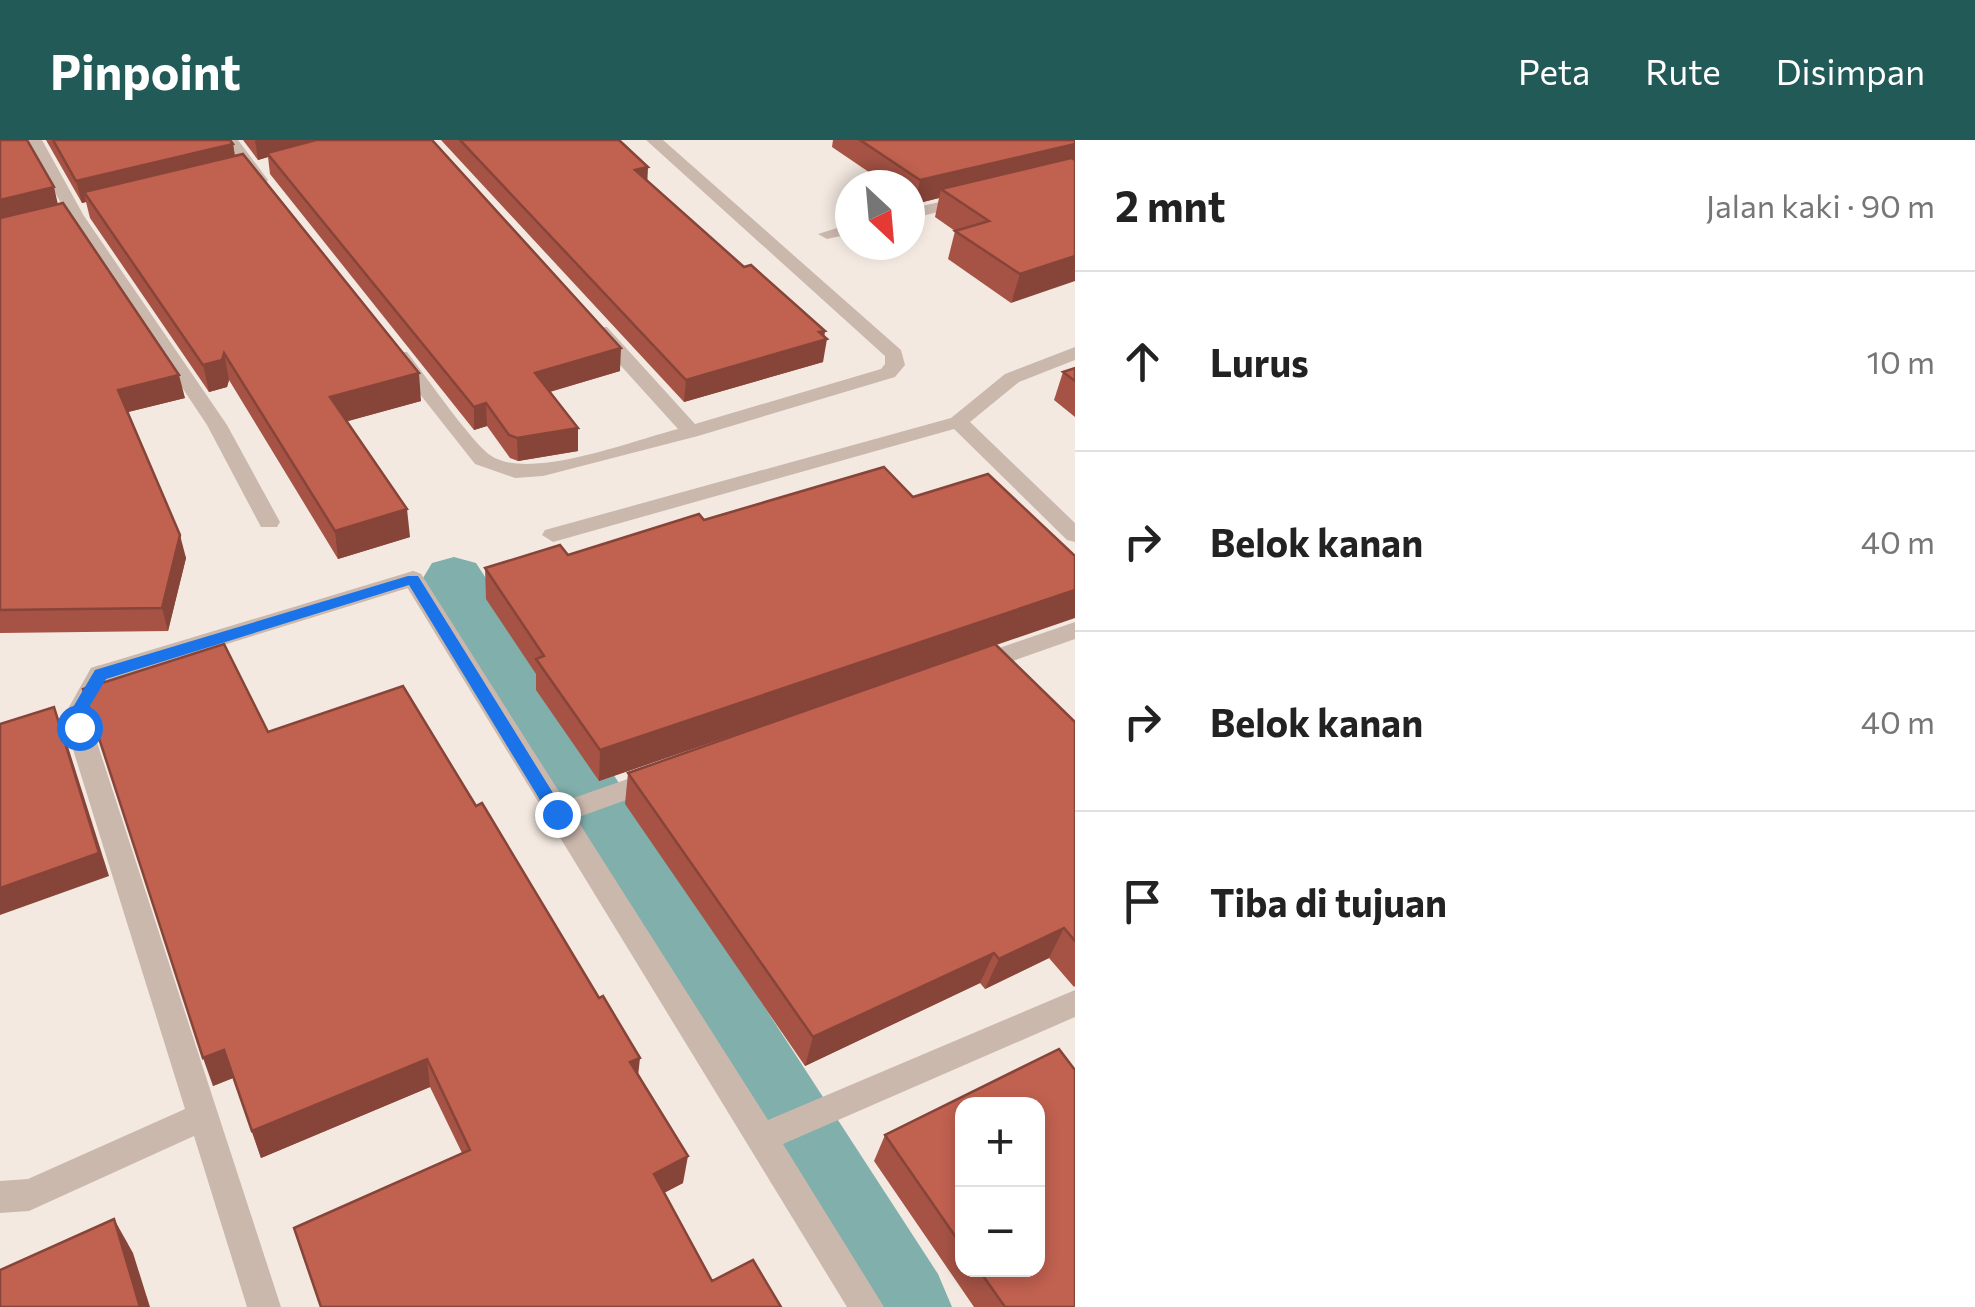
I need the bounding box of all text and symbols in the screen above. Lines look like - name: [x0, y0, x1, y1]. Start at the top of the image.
- text: Pinpoint: [50, 41, 241, 100]
- text: Peta: [1518, 49, 1590, 92]
- text: Rute: [1645, 49, 1721, 92]
- text: Disimpan: [1776, 49, 1925, 92]
- north arrow: [835, 170, 925, 260]
- text: 2 mnt: [1115, 179, 1226, 231]
- text: Jalan kaki · 90 m: [1706, 185, 1935, 225]
- icon: ahead: [1115, 334, 1170, 389]
- text: Lurus: [1210, 338, 1309, 385]
- text: 10 m: [1866, 341, 1935, 381]
- icon: right: [1115, 514, 1170, 569]
- text: Belok kanan: [1210, 518, 1423, 565]
- text: 40 m: [1861, 521, 1935, 561]
- icon: right: [1115, 694, 1170, 749]
- text: Belok kanan: [1210, 698, 1423, 745]
- text: 40 m: [1861, 701, 1935, 741]
- route start: [57, 705, 103, 751]
- route end: [535, 792, 581, 838]
- icon: arrive: [1115, 874, 1170, 929]
- text: Tiba di tujuan: [1210, 878, 1447, 925]
- map controls: [955, 1097, 1045, 1277]
- button: +: [955, 1097, 1045, 1187]
- button: −: [955, 1187, 1045, 1277]

